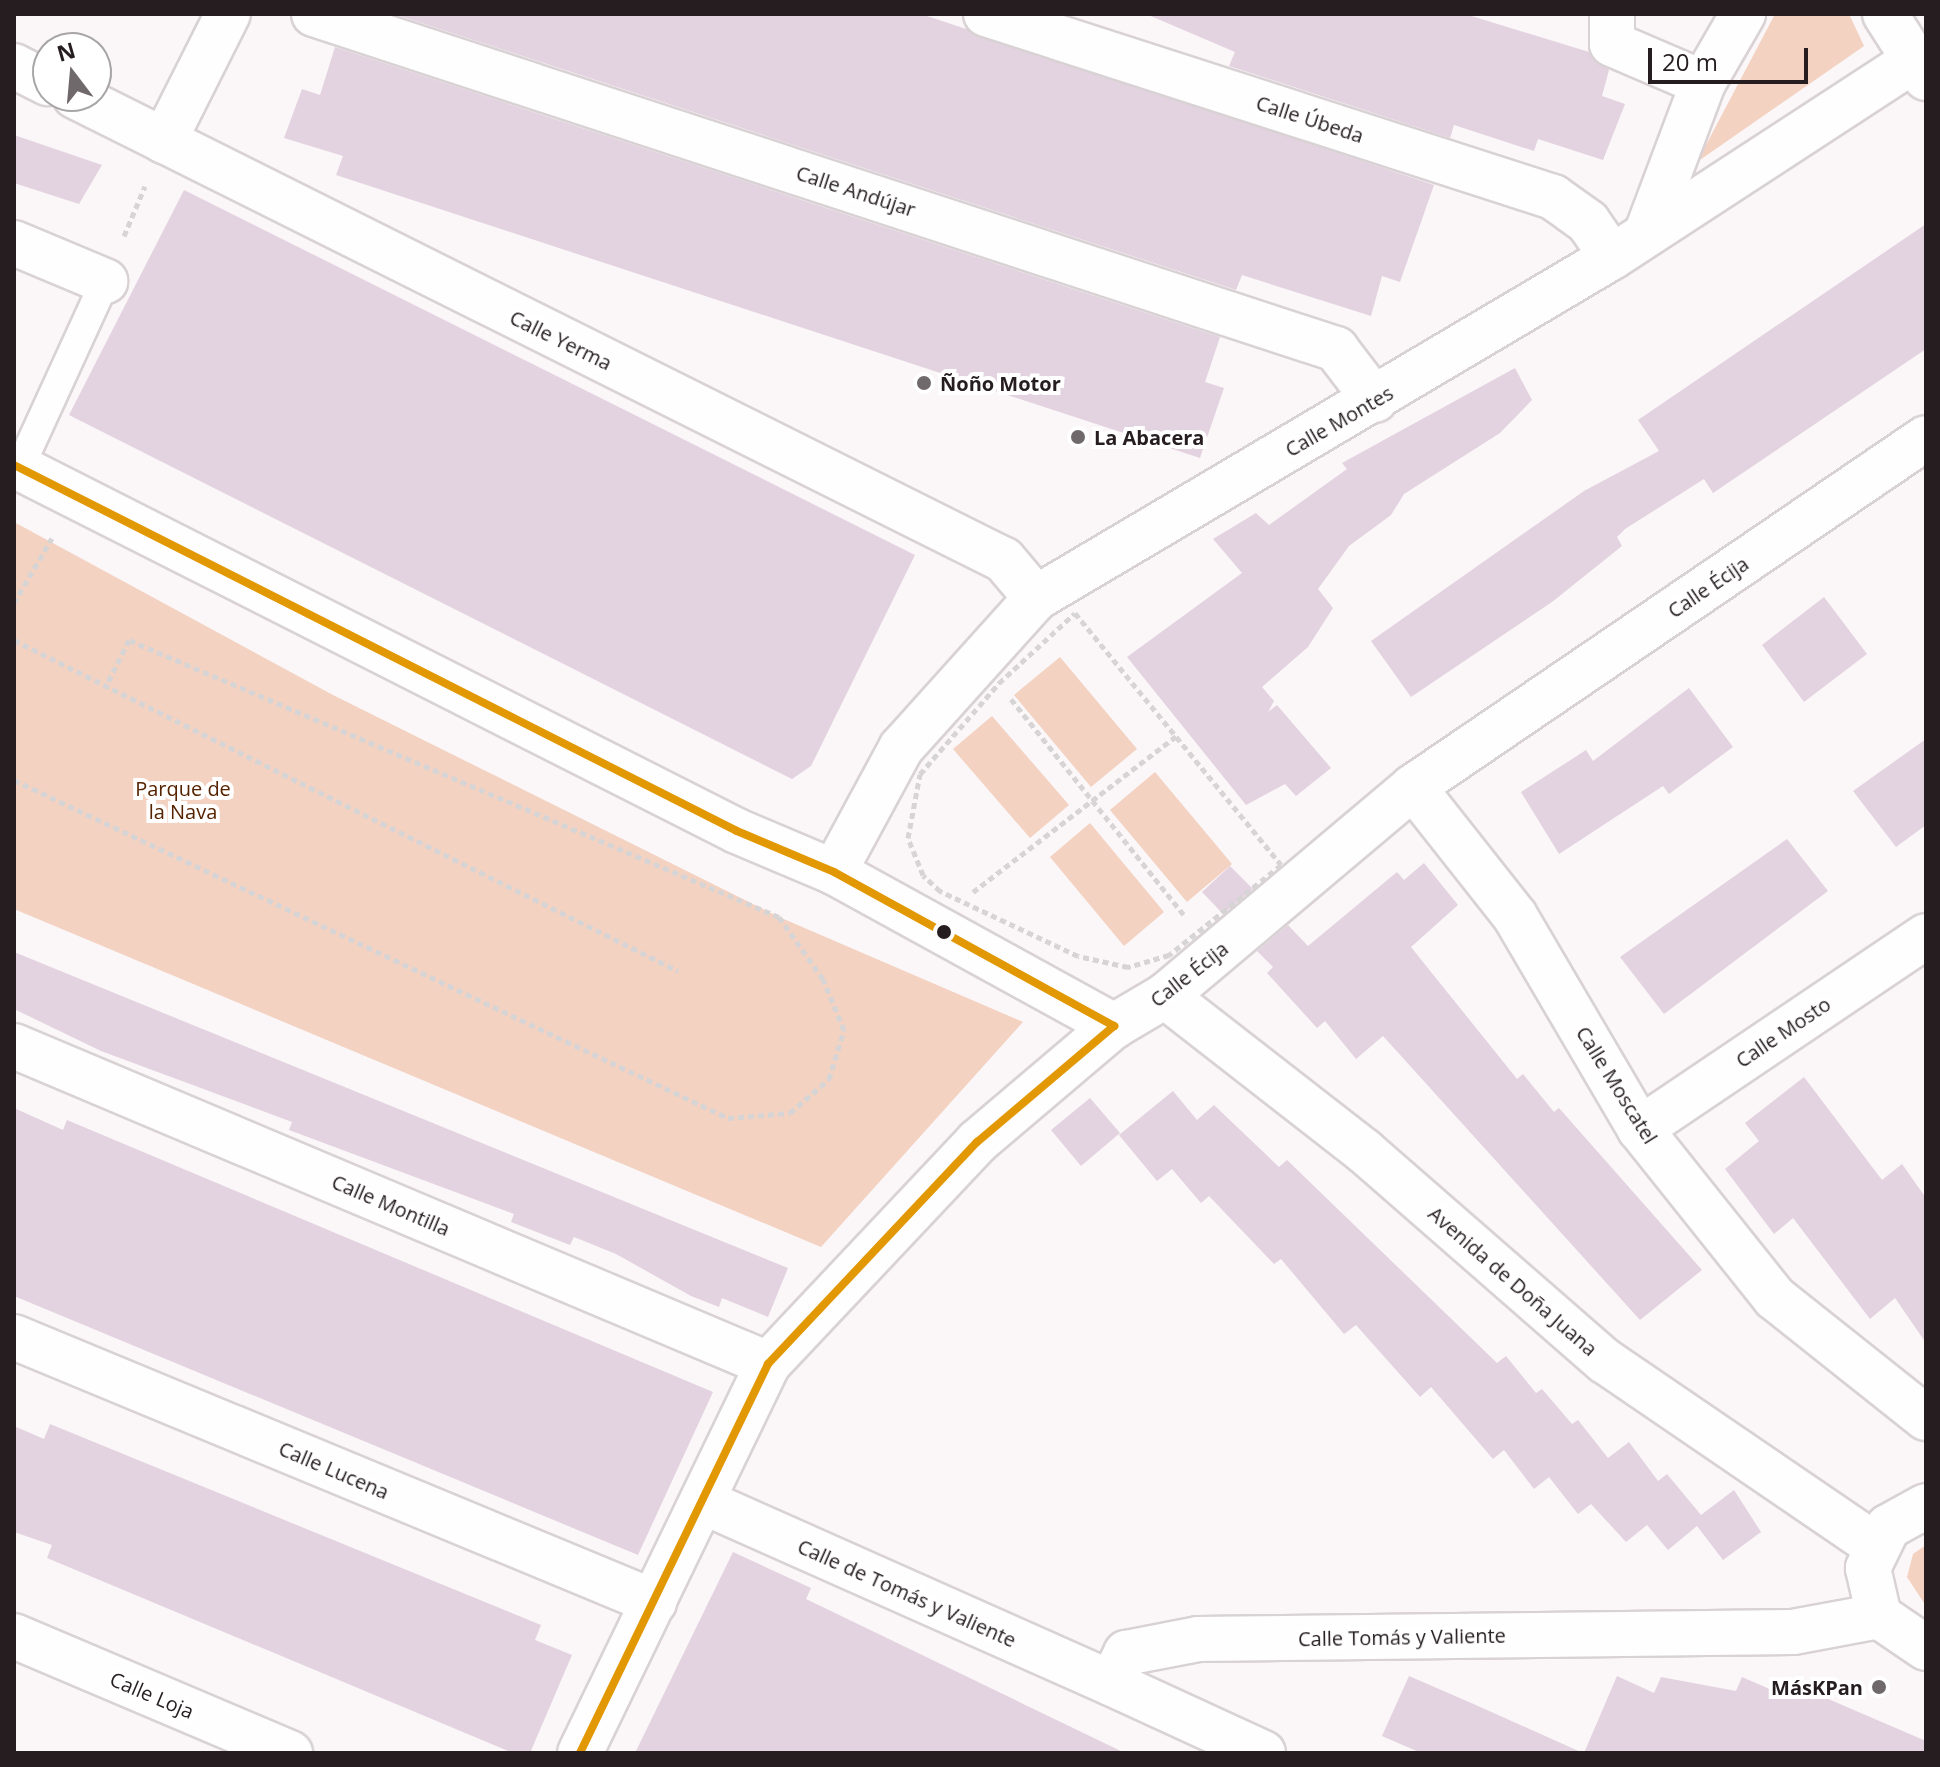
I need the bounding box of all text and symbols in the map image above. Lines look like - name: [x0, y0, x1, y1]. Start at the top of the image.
- north arrow: [32, 32, 112, 112]
- scale bar: [1652, 32, 1812, 82]
- text: N: [53, 34, 79, 68]
- text: 20 m: [1662, 45, 1718, 78]
- street label: Calle Úbeda: [1253, 90, 1367, 148]
- street label: Calle Andújar: [793, 160, 919, 222]
- street label: Calle Yerma: [506, 305, 616, 375]
- place label: Ñoño Motor: [940, 371, 1061, 395]
- marker: Ñoño Motor: [915, 374, 933, 392]
- street label: Calle Montes: [1281, 381, 1397, 461]
- place label: La Abacera: [1094, 425, 1204, 449]
- marker: La Abacera: [1069, 428, 1087, 446]
- street label: Calle Écija: [1663, 551, 1753, 623]
- park label: Parque de la Nava: [135, 777, 231, 824]
- unlabelled marker: [936, 924, 952, 940]
- street label: Calle Écija: [1145, 936, 1233, 1012]
- street label: Calle Mosto: [1731, 992, 1835, 1072]
- street label: Calle Moscatel: [1571, 1022, 1663, 1148]
- street label: Calle Montilla: [328, 1169, 454, 1241]
- street label: Avenida de Doña Juana: [1424, 1201, 1602, 1361]
- street label: Calle Lucena: [275, 1436, 393, 1504]
- street label: Calle de Tomás y Valiente: [794, 1534, 1020, 1652]
- street label: Calle Tomás y Valiente: [1298, 1623, 1506, 1651]
- street label: Calle Loja: [106, 1667, 198, 1723]
- place label: MásKPan: [1771, 1675, 1863, 1699]
- marker: MásKPan: [1870, 1678, 1888, 1696]

